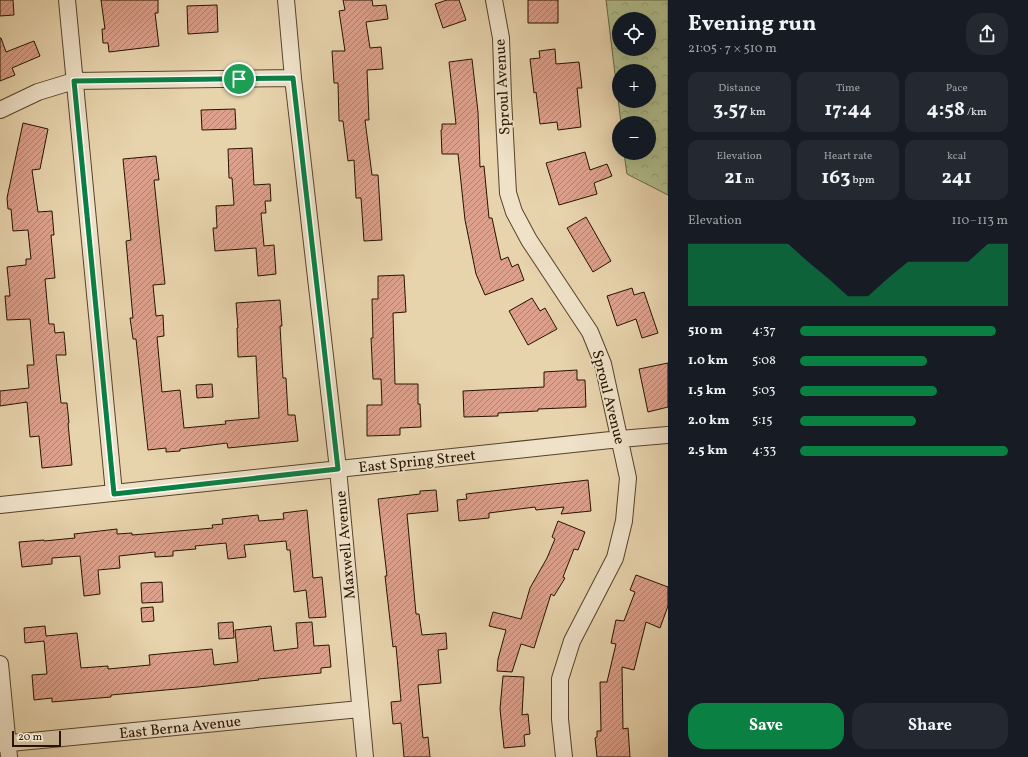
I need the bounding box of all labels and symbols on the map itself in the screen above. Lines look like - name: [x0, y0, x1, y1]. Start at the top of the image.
- street label: Sproul Avenue: [490, 38, 516, 135]
- pin: [222, 62, 256, 96]
- street label: Sproul Avenue: [586, 348, 629, 447]
- street label: East Spring Street: [357, 446, 477, 479]
- street label: Maxwell Avenue: [331, 490, 362, 600]
- street label: East Berna Avenue: [118, 712, 242, 745]
- scale bar: [12, 729, 61, 748]

